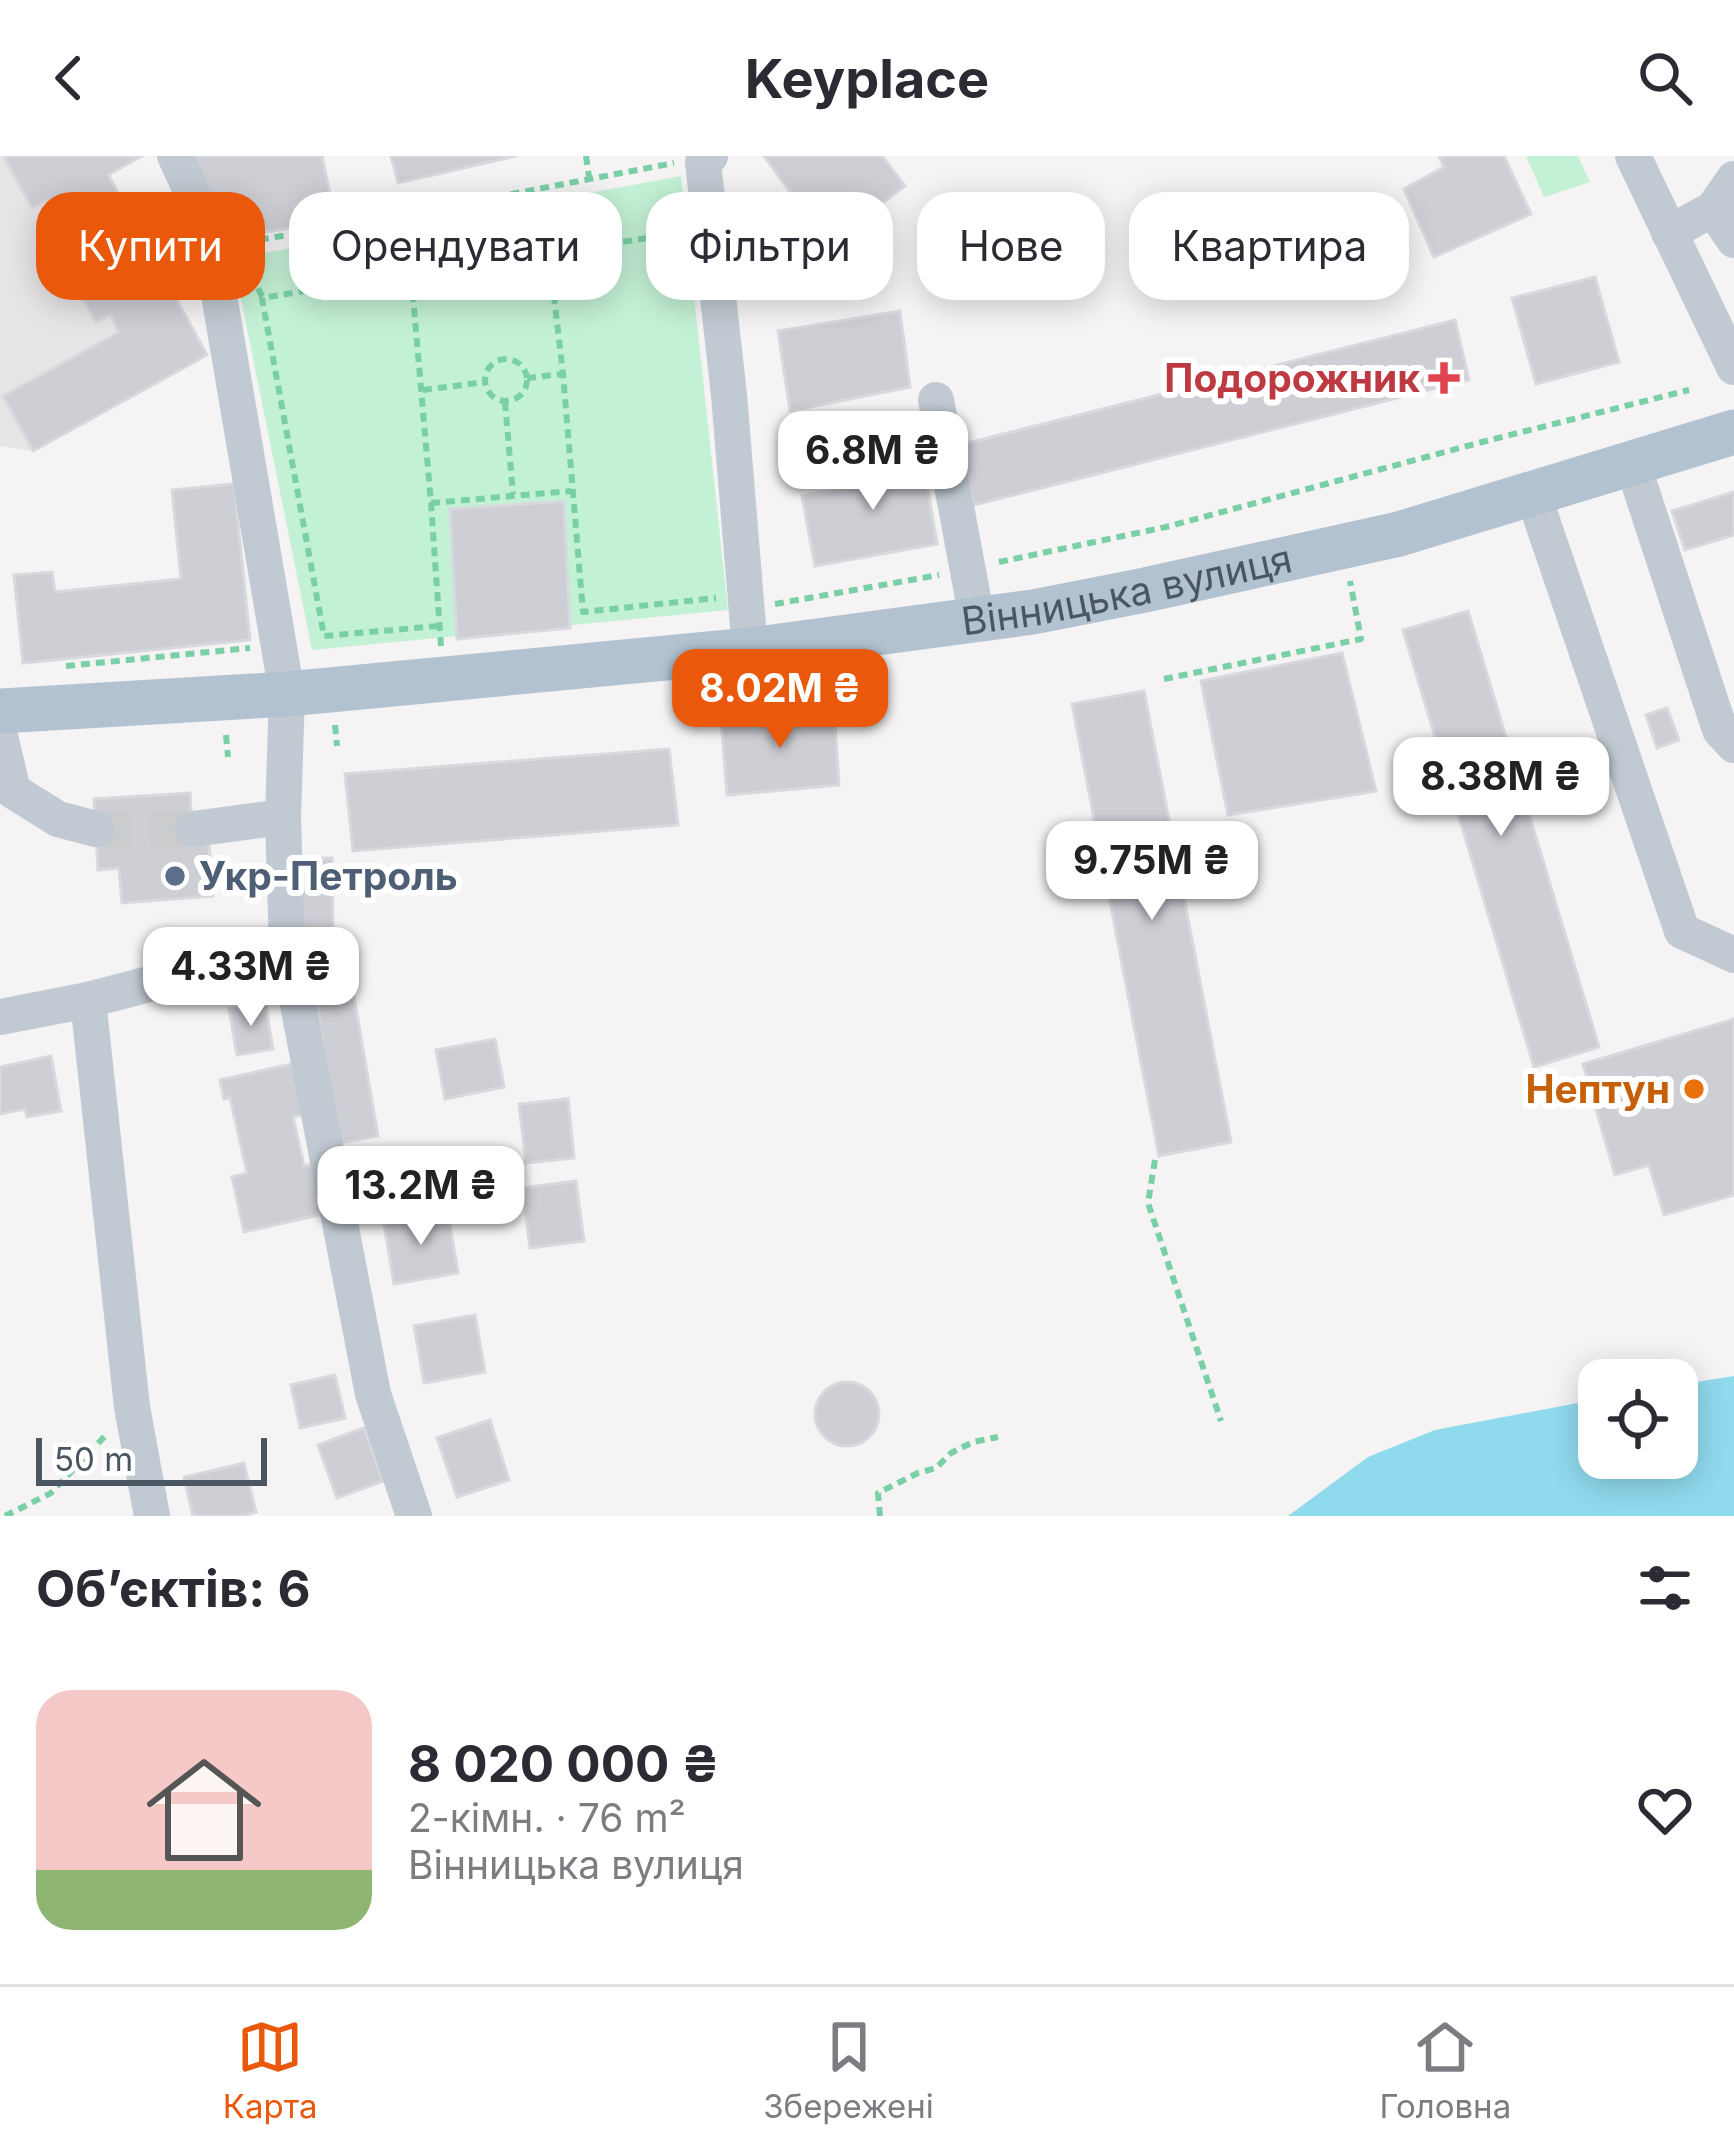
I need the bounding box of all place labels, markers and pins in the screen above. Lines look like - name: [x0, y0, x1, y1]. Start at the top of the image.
- place label: Подорожник: [1164, 354, 1420, 401]
- marker: Подорожник: [1431, 365, 1457, 391]
- pin: 6.8M ₴: [775, 411, 971, 513]
- pin: 8.02M ₴: [669, 649, 891, 751]
- pin: 8.38M ₴: [1390, 737, 1612, 839]
- pin: 9.75M ₴: [1041, 821, 1263, 923]
- place label: Укр-Петроль: [199, 852, 458, 899]
- marker: Укр-Петроль: [162, 863, 188, 889]
- pin: 4.33M ₴: [140, 927, 362, 1029]
- place label: Нептун: [1525, 1065, 1670, 1112]
- marker: Нептун: [1681, 1076, 1707, 1102]
- pin: 13.2M ₴: [310, 1146, 532, 1248]

